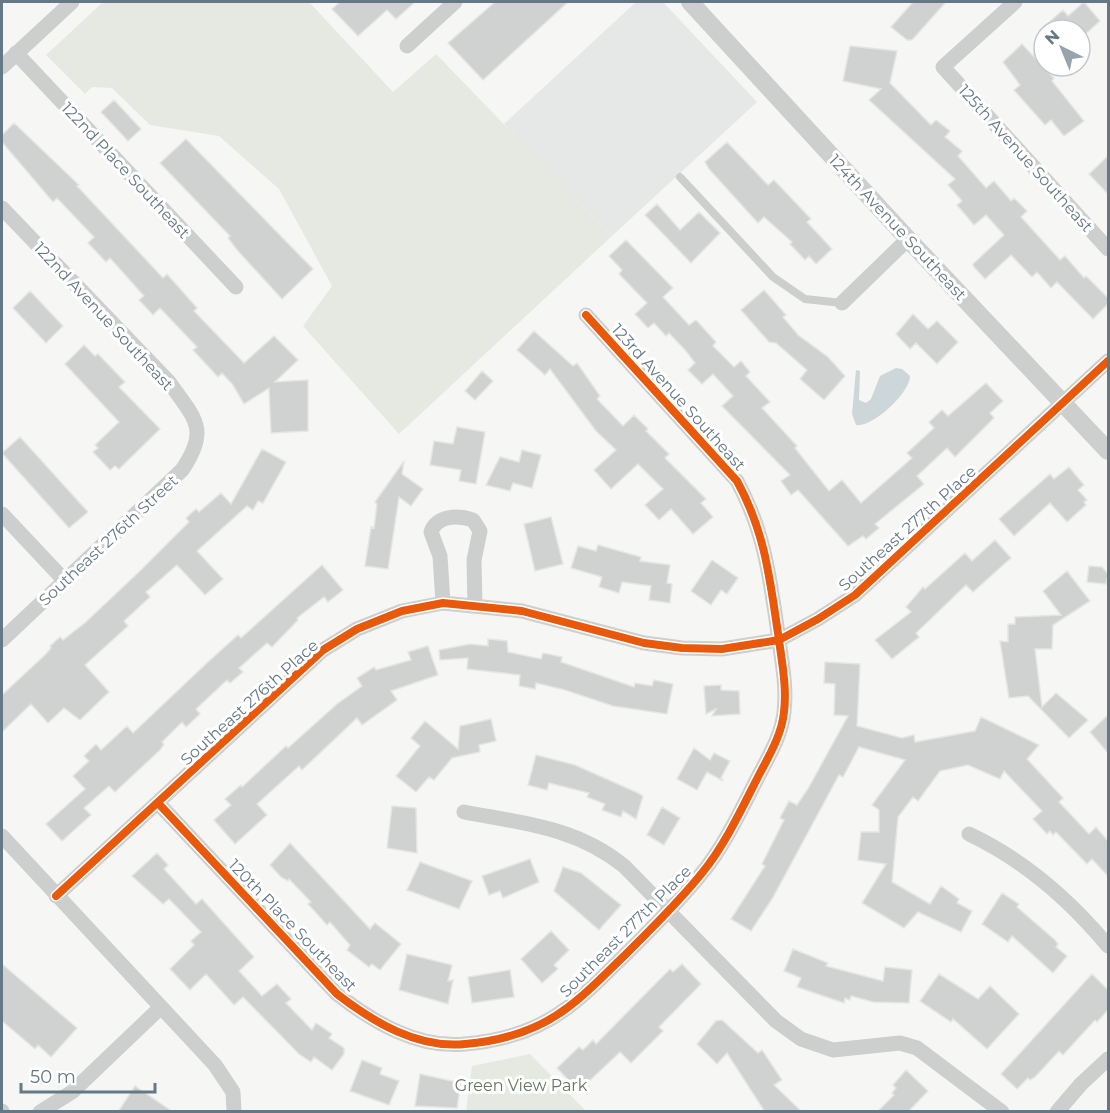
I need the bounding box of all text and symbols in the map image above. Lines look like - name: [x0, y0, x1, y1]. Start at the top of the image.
- north arrow: [1032, 18, 1092, 78]
- text: N: [1041, 26, 1063, 49]
- street label: 125th Avenue Southeast: [955, 81, 1097, 236]
- street label: 122nd Place Southeast: [58, 98, 194, 243]
- street label: 124th Avenue Southeast: [825, 151, 970, 304]
- street label: 122nd Avenue Southeast: [30, 238, 178, 395]
- street label: 123rd Avenue Southeast: [608, 320, 750, 475]
- street label: Southeast 277th Place: [835, 462, 980, 595]
- street label: Southeast 276th Street: [35, 471, 182, 610]
- street label: Southeast 276th Place: [177, 636, 322, 769]
- street label: 120th Place Southeast: [225, 855, 361, 996]
- street label: Southeast 277th Place: [556, 862, 695, 1001]
- scale bar: [21, 1056, 154, 1094]
- text: 50 m: [30, 1066, 76, 1088]
- park label: Green View Park: [455, 1076, 588, 1095]

